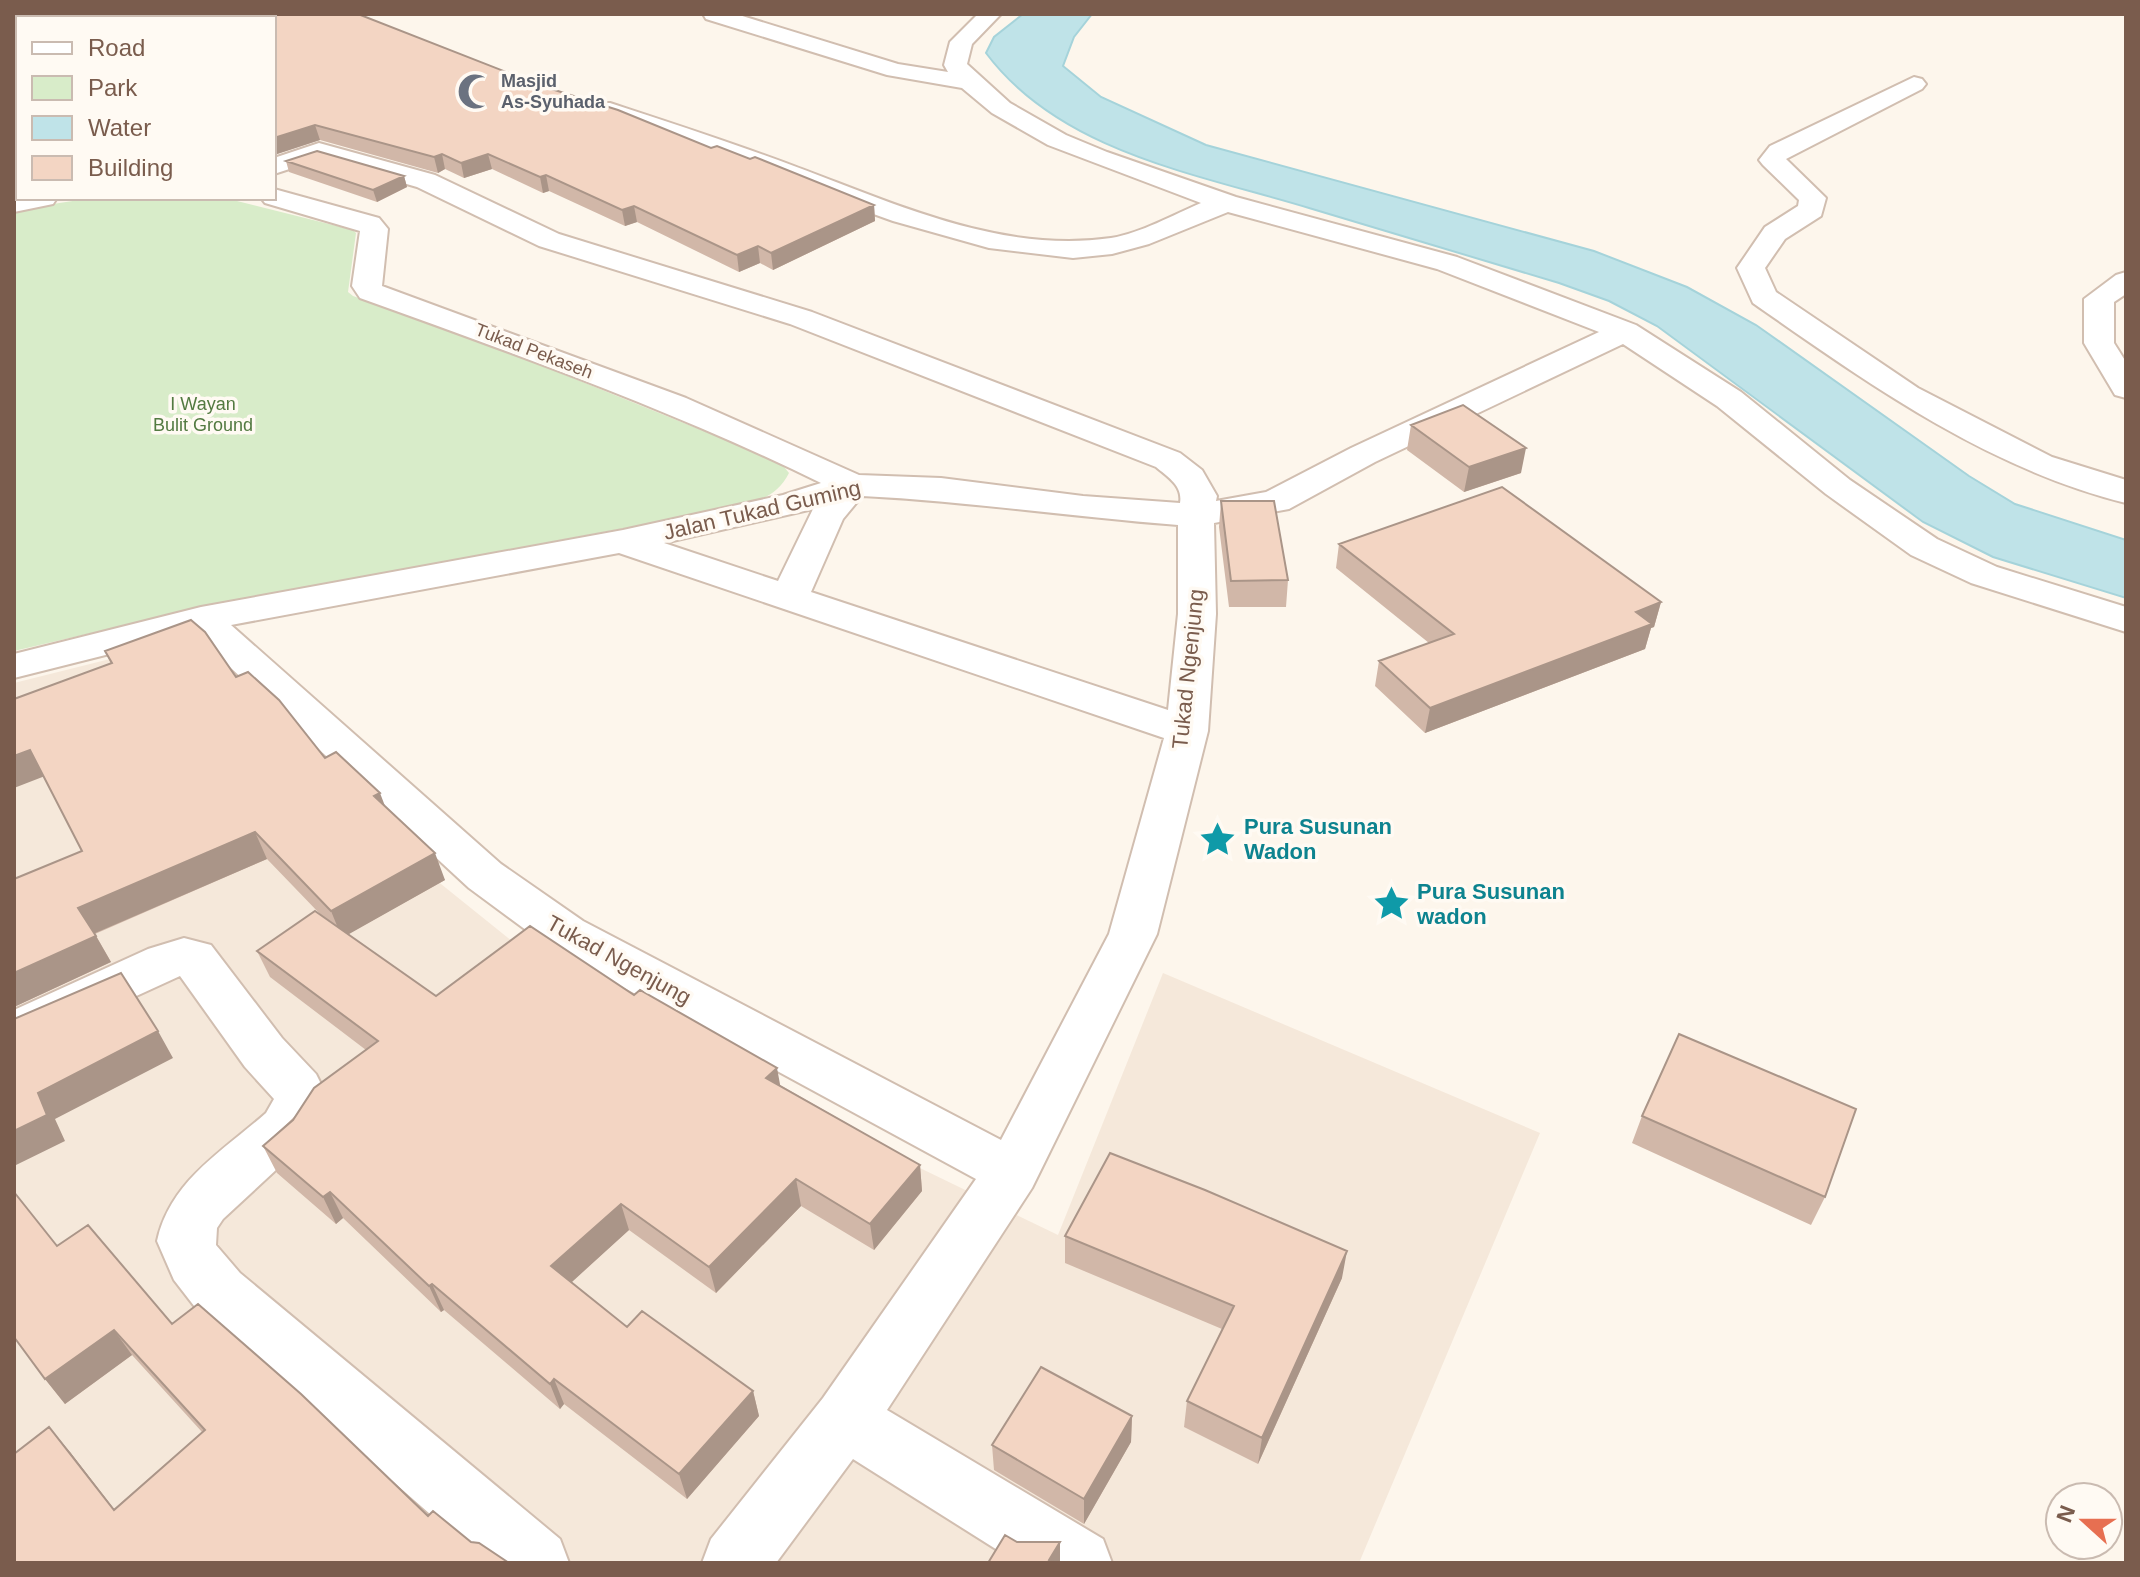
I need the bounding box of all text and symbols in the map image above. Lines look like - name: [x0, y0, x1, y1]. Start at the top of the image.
- legend: [16, 16, 276, 200]
- text: Road: [88, 34, 145, 61]
- place label: Masjid As-Syuhada: [501, 71, 606, 112]
- mosque icon: Masjid As-Syuhada: [456, 72, 494, 110]
- text: Park: [88, 74, 138, 101]
- text: Water: [88, 114, 151, 141]
- text: Building: [88, 154, 173, 181]
- street label: Tukad Pekaseh: [472, 319, 596, 383]
- park label: I Wayan Bulit Ground: [153, 394, 253, 435]
- street label: Jalan Tukad Guming: [661, 475, 863, 545]
- street label: Tukad Ngenjung: [1167, 588, 1209, 750]
- place label: Pura Susunan Wadon: [1244, 814, 1392, 864]
- place icon: Pura Susunan Wadon: [1199, 820, 1237, 858]
- place label: Pura Susunan wadon: [1416, 879, 1565, 929]
- place icon: Pura Susunan wadon: [1372, 885, 1410, 923]
- street label: Tukad Ngenjung: [543, 910, 695, 1010]
- north arrow: [2044, 1481, 2124, 1561]
- text: N: [2051, 1502, 2080, 1526]

